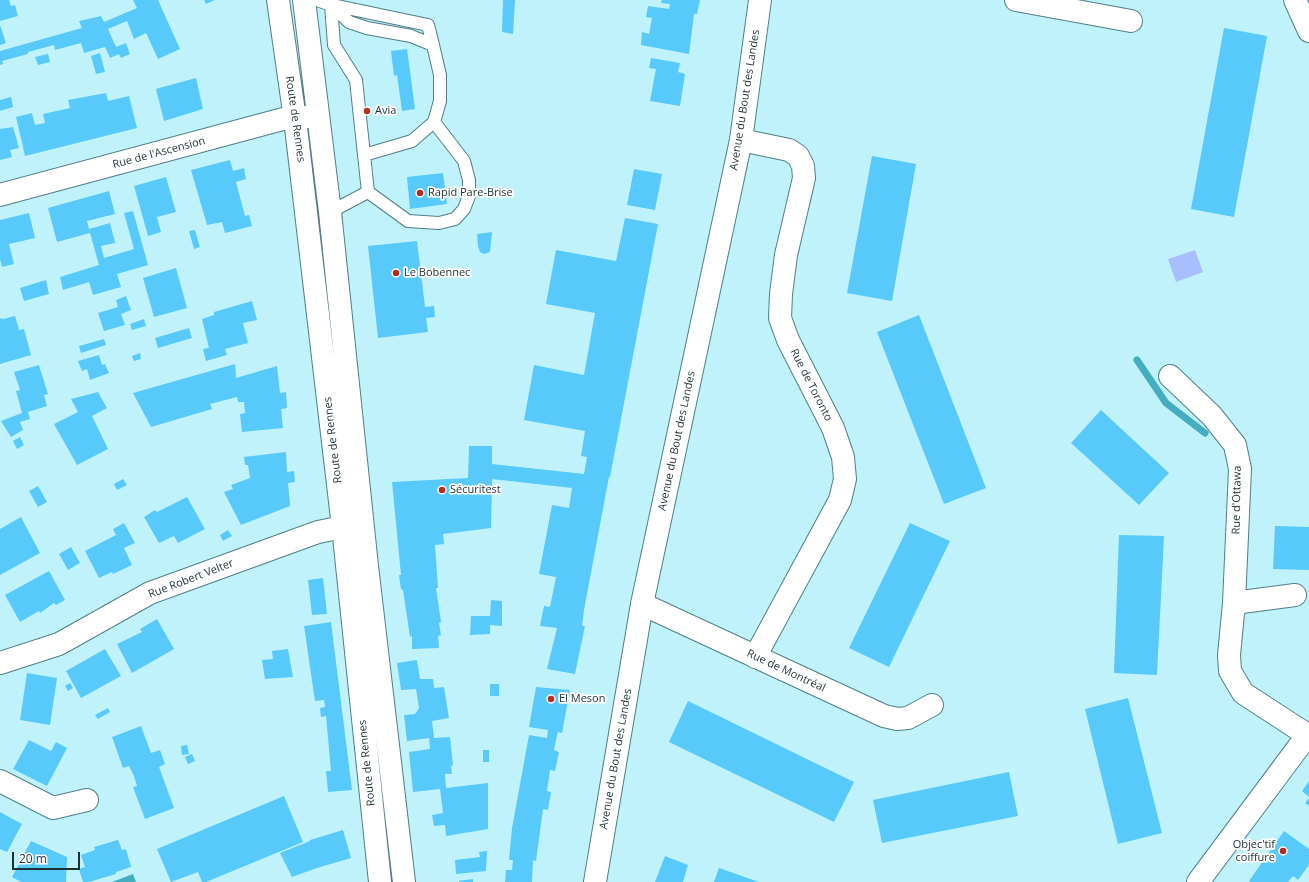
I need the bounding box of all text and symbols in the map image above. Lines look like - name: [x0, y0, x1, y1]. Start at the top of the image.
- street label: Avenue du Bout des Landes: [727, 29, 763, 171]
- street label: Route de Rennes: [282, 75, 308, 163]
- place label: Avia: [375, 104, 396, 118]
- marker: Avia: [362, 106, 372, 116]
- street label: Rue de l'Ascension: [111, 134, 207, 172]
- place label: Rapid Pare-Brise: [428, 186, 513, 200]
- marker: Rapid Pare-Brise: [415, 188, 425, 198]
- place label: Le Bobennec: [404, 266, 470, 280]
- marker: Le Bobennec: [391, 268, 401, 278]
- street label: Rue de Toronto: [787, 347, 835, 423]
- street label: Avenue du Bout des Landes: [656, 370, 698, 512]
- street label: Route de Rennes: [321, 396, 345, 484]
- street label: Rue d'Ottawa: [1230, 465, 1244, 535]
- place label: Sécuritest: [450, 483, 501, 497]
- marker: Sécuritest: [437, 485, 447, 495]
- street label: Rue Robert Velter: [147, 557, 235, 601]
- street label: Rue de Montréal: [745, 647, 827, 695]
- street label: Avenue du Bout des Landes: [597, 688, 635, 830]
- place label: El Meson: [559, 692, 605, 706]
- marker: El Meson: [546, 694, 556, 704]
- street label: Route de Rennes: [356, 719, 378, 807]
- place label: Objec'tif coiffure: [1233, 838, 1275, 864]
- scale bar: [14, 844, 82, 870]
- marker: Objec'tif coiffure: [1278, 846, 1288, 856]
- text: 20 m: [19, 850, 47, 867]

